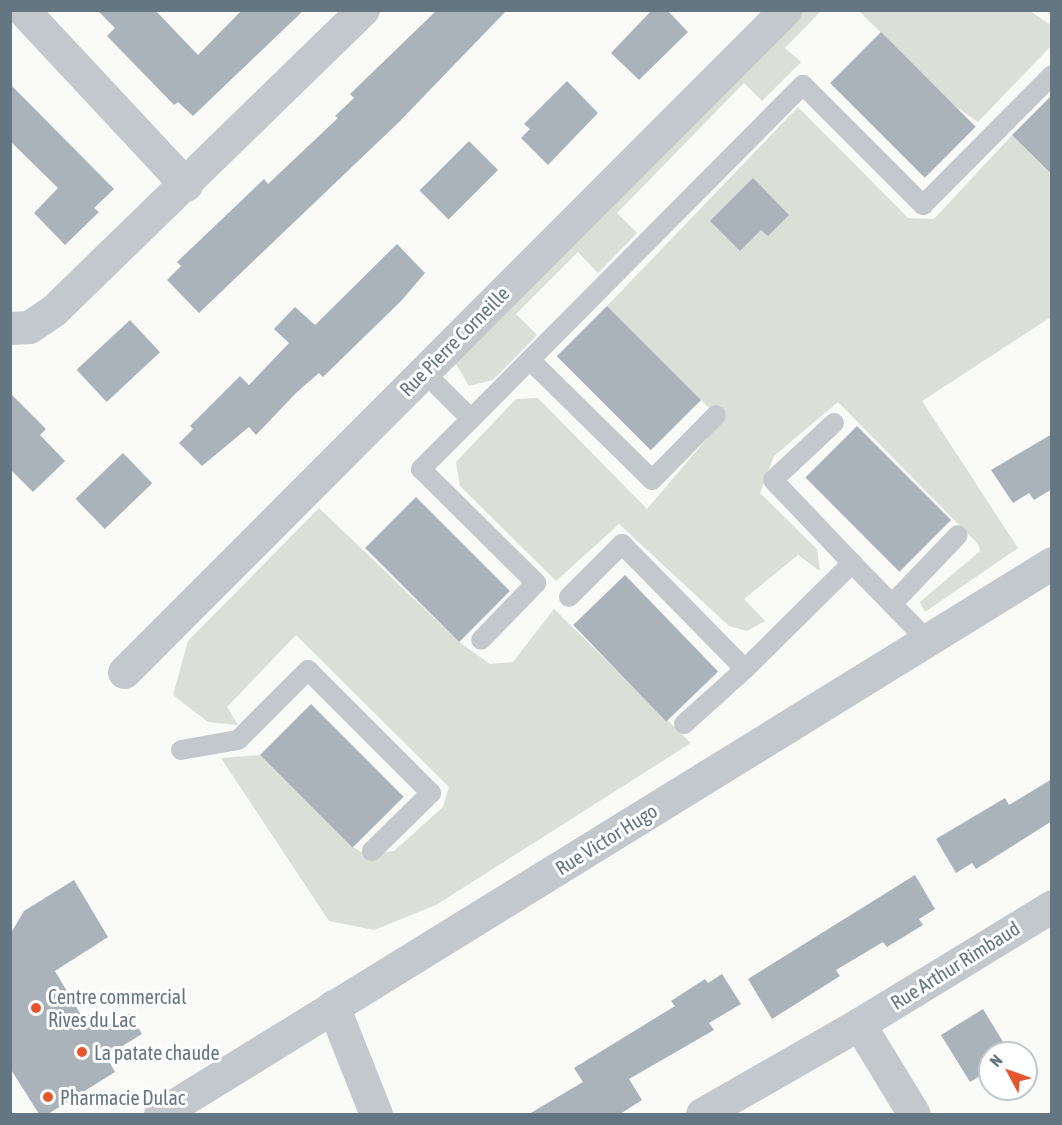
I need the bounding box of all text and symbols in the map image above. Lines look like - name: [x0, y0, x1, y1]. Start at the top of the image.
- street label: Rue Pierre Corneille: [394, 281, 514, 401]
- street label: Rue Victor Hugo: [551, 798, 661, 880]
- street label: Rue Arthur Rimbaud: [886, 916, 1024, 1014]
- place label: Centre commercial Rives du Lac: [48, 984, 186, 1031]
- marker: Centre commercial Rives du Lac: [29, 1001, 43, 1015]
- place label: La patate chaude: [94, 1040, 220, 1064]
- north arrow: [978, 1041, 1038, 1101]
- marker: La patate chaude: [75, 1045, 89, 1059]
- text: N: [986, 1051, 1006, 1070]
- place label: Pharmacie Dulac: [60, 1085, 185, 1109]
- marker: Pharmacie Dulac: [41, 1090, 55, 1104]

